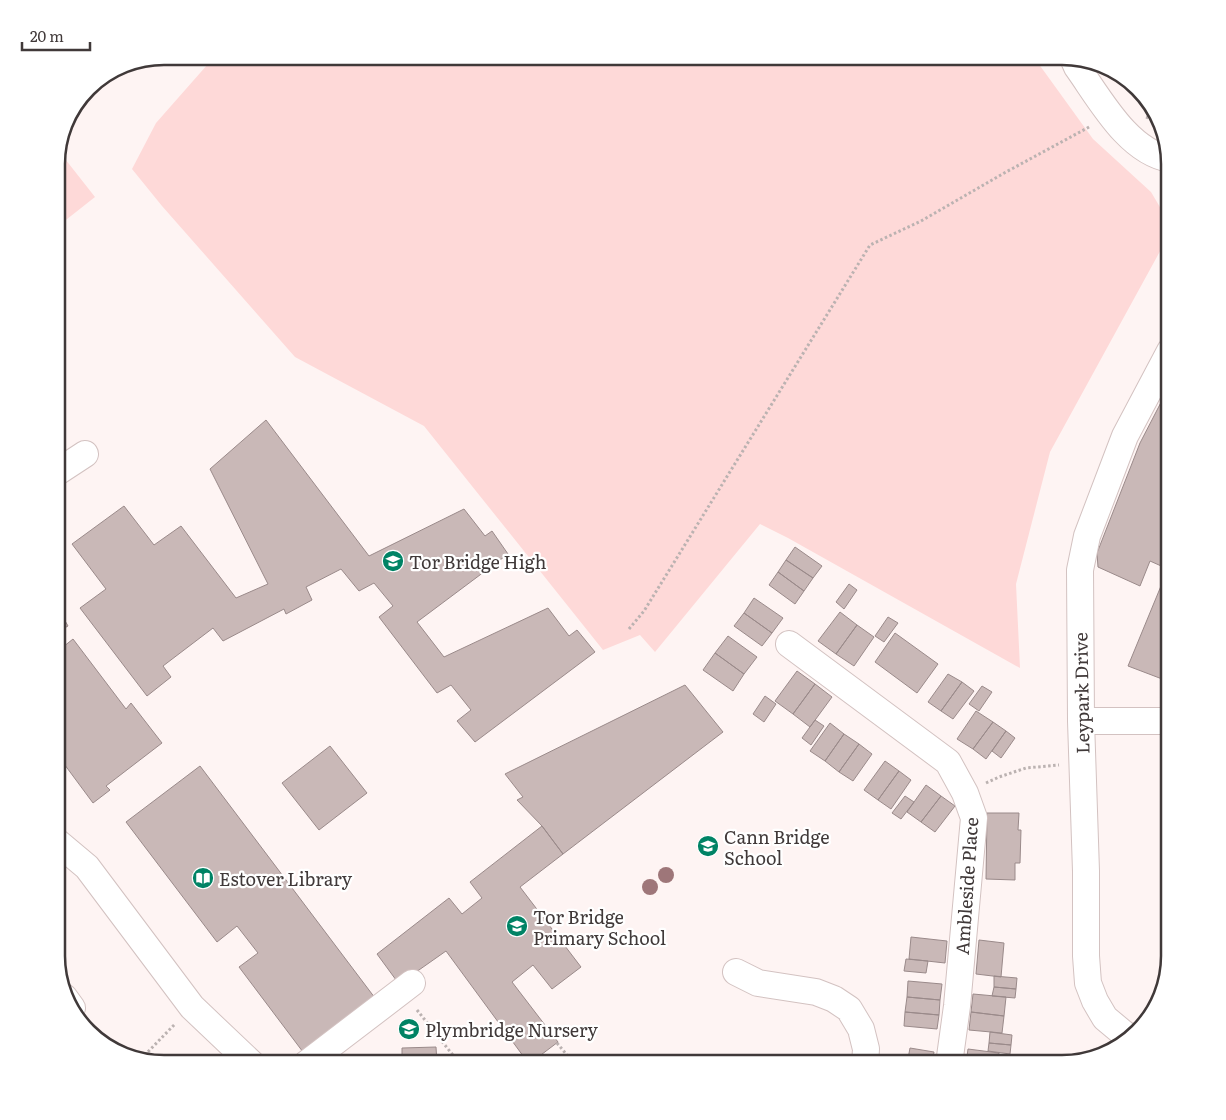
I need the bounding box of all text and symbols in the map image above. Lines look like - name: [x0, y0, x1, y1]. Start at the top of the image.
- scale bar: [22, 20, 90, 52]
- text: 20 m: [30, 24, 64, 47]
- place label: Tor Bridge High: [409, 548, 546, 575]
- school or university icon: Tor Bridge High: [381, 549, 405, 573]
- street label: Leypark Drive: [1066, 632, 1096, 754]
- street label: Ambleside Place: [948, 816, 984, 956]
- place label: Cann Bridge School: [724, 823, 830, 871]
- school or university icon: Cann Bridge School: [696, 834, 720, 858]
- place label: Estover Library: [219, 865, 353, 892]
- library icon: Estover Library: [191, 866, 215, 890]
- place label: Tor Bridge Primary School: [533, 903, 666, 951]
- school or university icon: Tor Bridge Primary School: [505, 914, 529, 938]
- place label: Plymbridge Nursery: [425, 1016, 599, 1043]
- school or university icon: Plymbridge Nursery: [397, 1017, 421, 1041]

